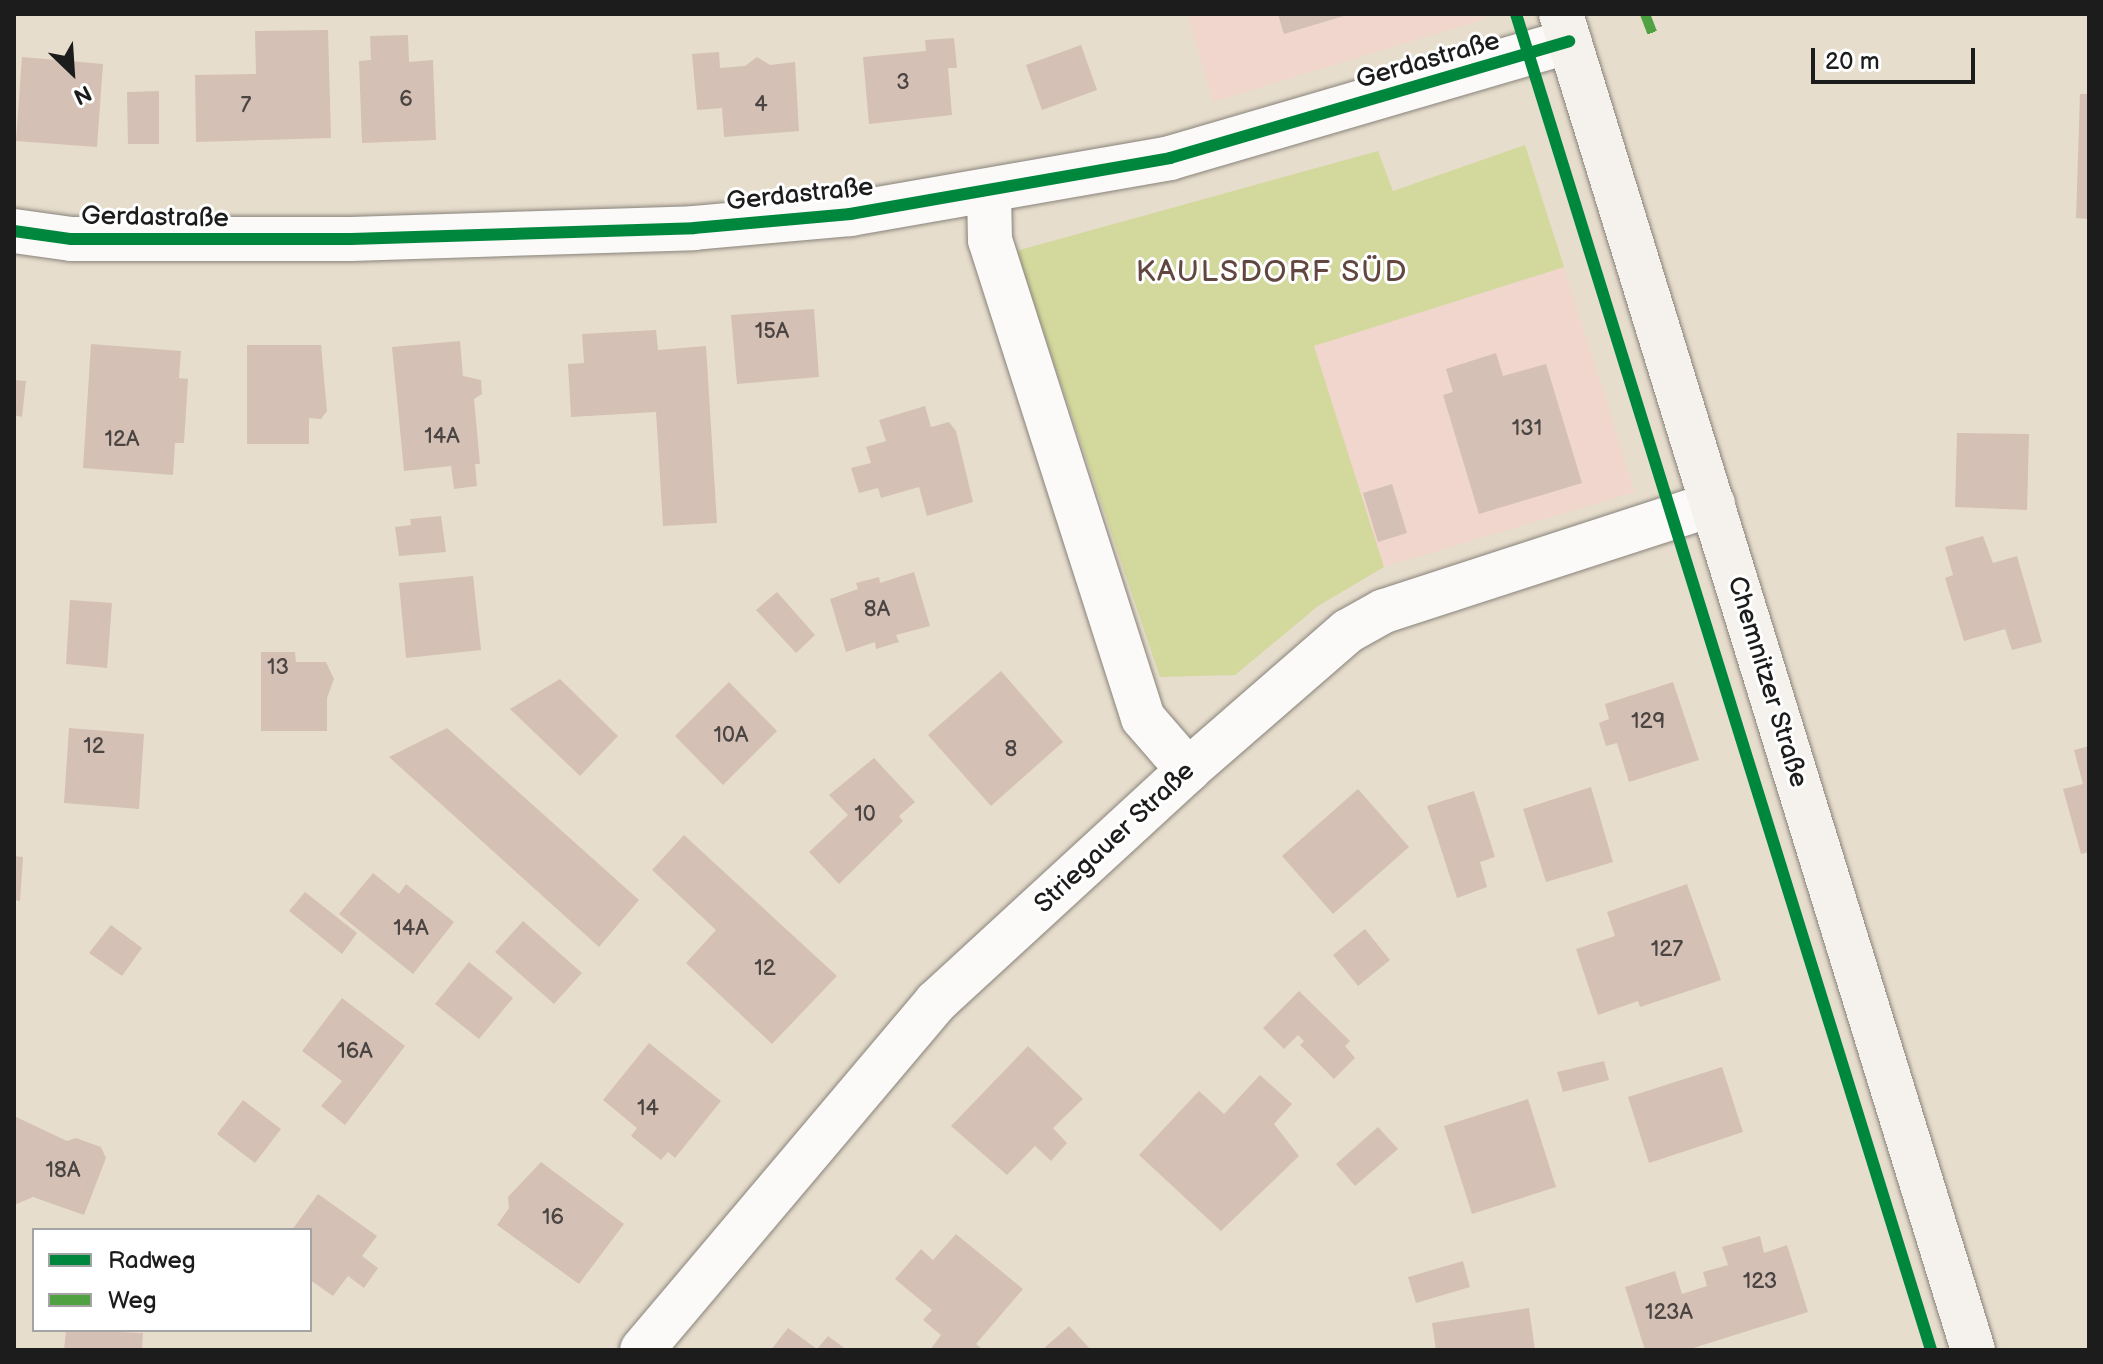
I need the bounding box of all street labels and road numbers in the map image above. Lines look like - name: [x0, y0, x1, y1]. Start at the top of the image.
- street label: Gerdastraße: [1353, 26, 1503, 96]
- street label: Gerdastraße: [725, 172, 875, 218]
- street label: Gerdastraße: [81, 201, 229, 235]
- street label: Chemnitzer Straße: [1720, 572, 1814, 792]
- street label: Striegauer Straße: [1028, 756, 1202, 920]

